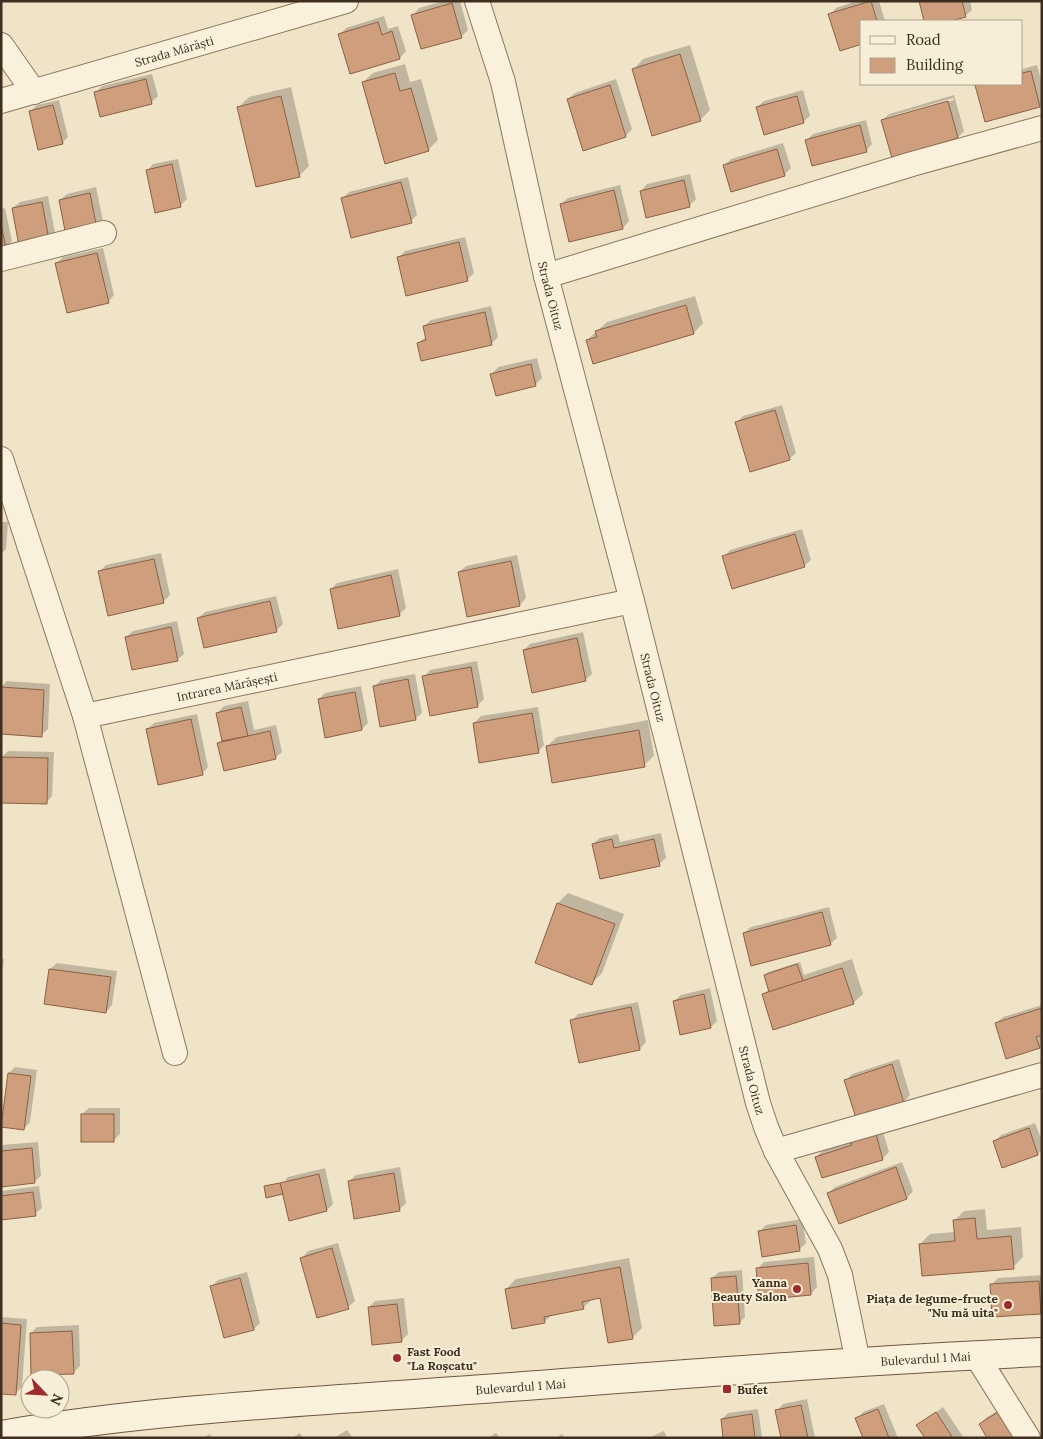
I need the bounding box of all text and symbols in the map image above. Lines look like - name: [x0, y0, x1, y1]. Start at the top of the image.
- legend: [860, 20, 1023, 85]
- text: Road: [906, 30, 941, 49]
- street label: Strada Mărăști: [133, 32, 215, 69]
- text: Building: [906, 55, 964, 74]
- street label: Strada Oituz: [535, 260, 567, 331]
- street label: Strada Oituz: [638, 651, 670, 723]
- street label: Intrarea Mărășești: [175, 668, 279, 704]
- street label: Strada Oituz: [736, 1044, 769, 1116]
- place label: Yanna Beauty Salon: [713, 1275, 788, 1304]
- marker: Yanna Beauty Salon: [791, 1283, 803, 1295]
- place label: Piața de legume-fructe "Nu mă uita": [866, 1291, 999, 1320]
- marker: Piața de legume-fructe "Nu mă uita": [1002, 1299, 1014, 1311]
- place label: Fast Food "La Roșcatu": [407, 1344, 477, 1374]
- street label: Bulevardul 1 Mai: [880, 1348, 971, 1368]
- marker: Fast Food "La Roșcatu": [391, 1352, 403, 1364]
- north arrow: [20, 1369, 70, 1419]
- street label: Bulevardul 1 Mai: [475, 1375, 566, 1397]
- place label: Bufet: [737, 1382, 769, 1397]
- marker: Bufet: [721, 1383, 733, 1395]
- text: N: [46, 1391, 67, 1408]

